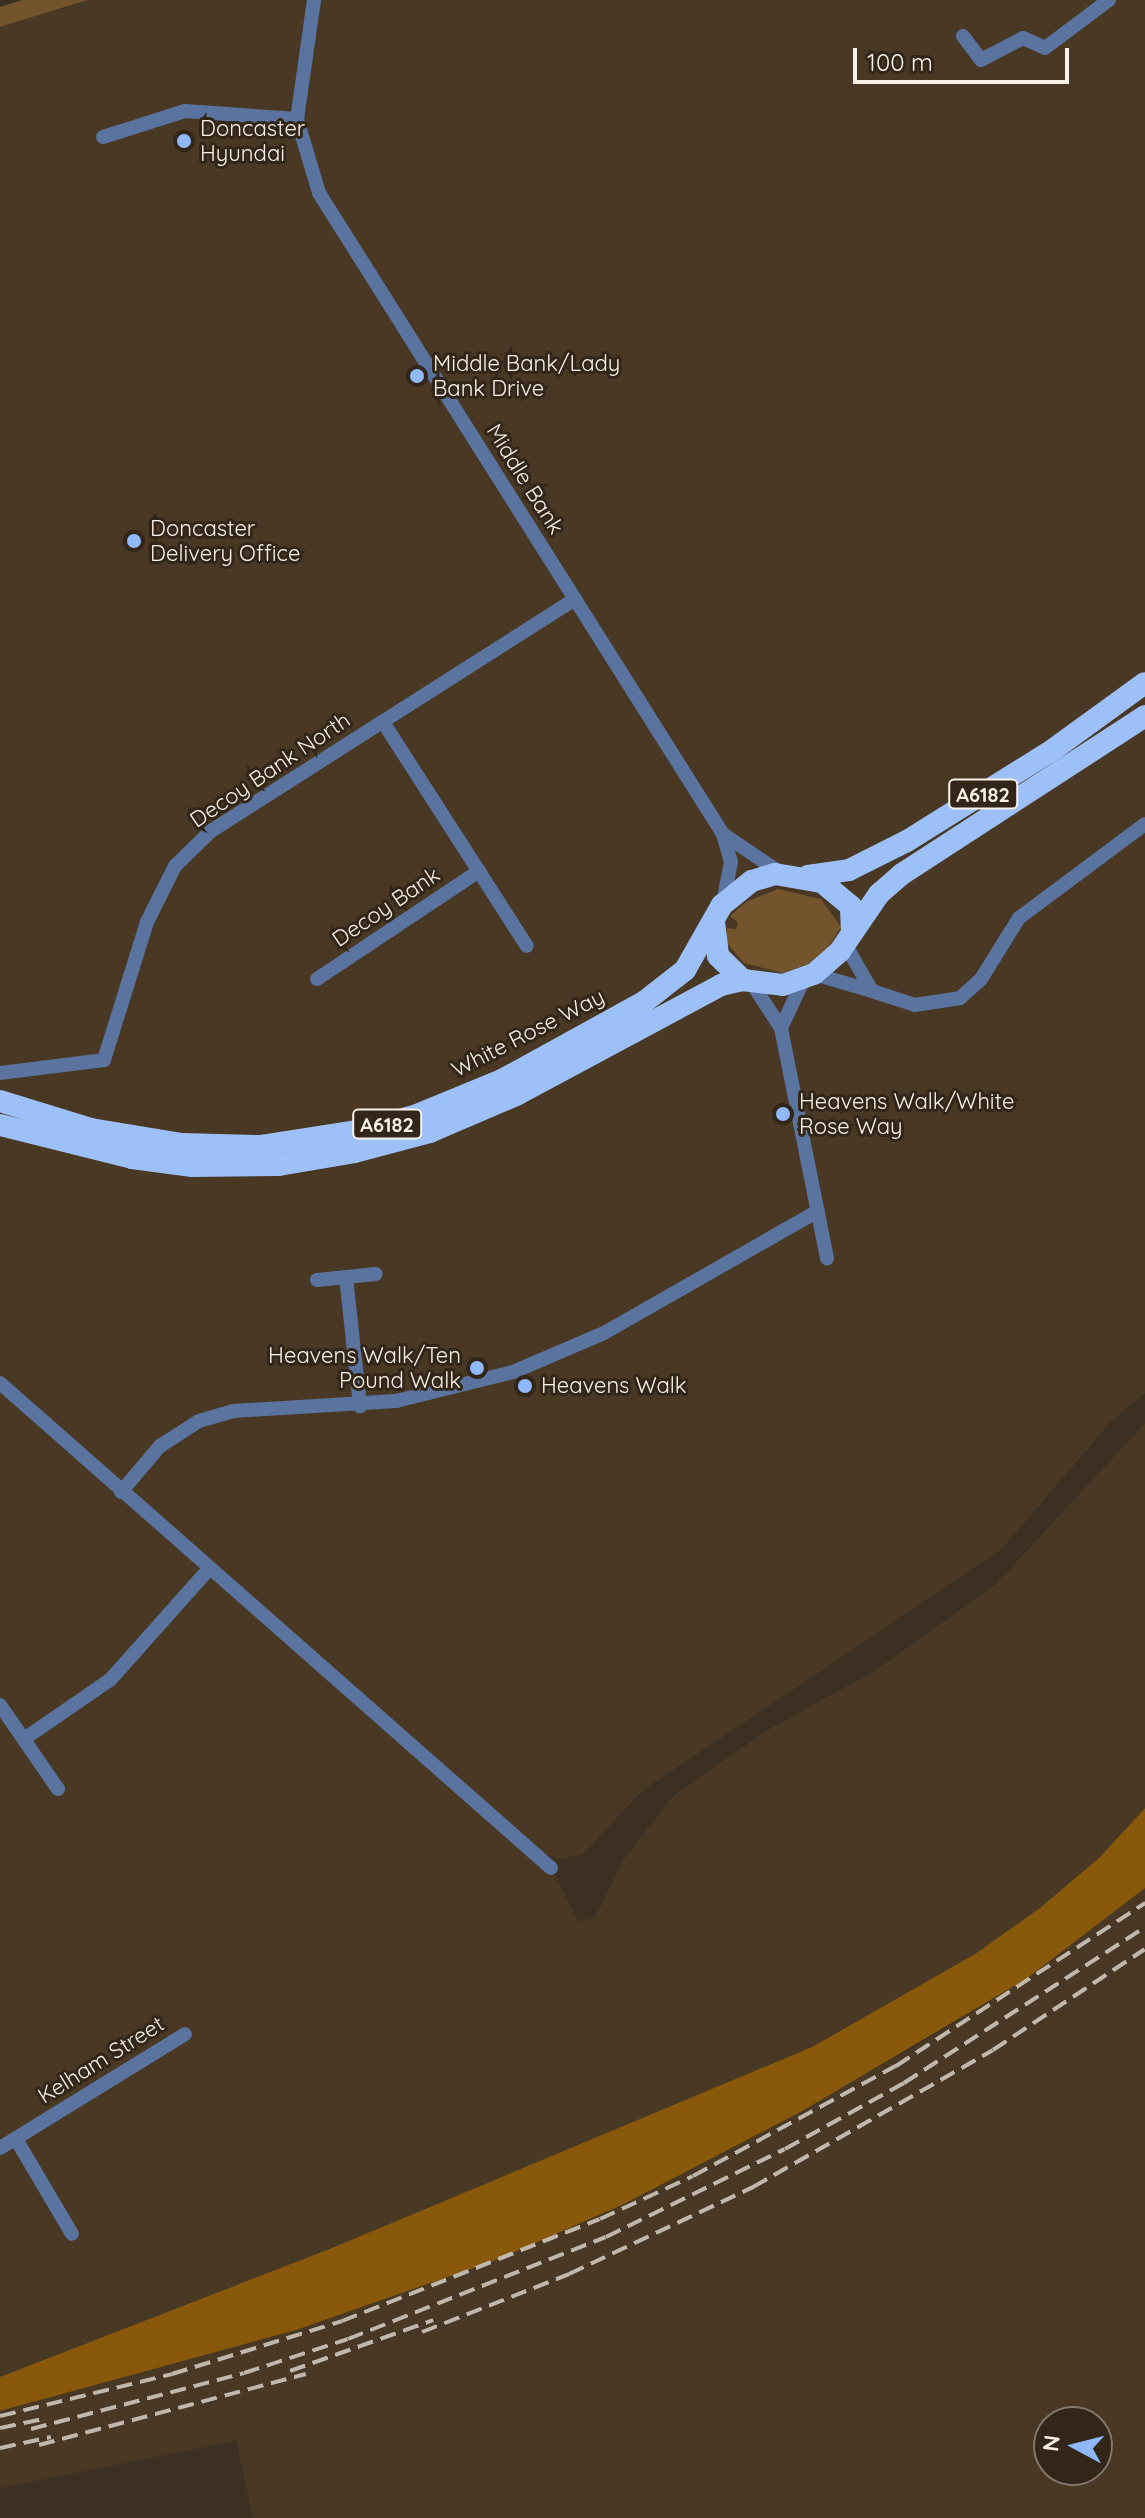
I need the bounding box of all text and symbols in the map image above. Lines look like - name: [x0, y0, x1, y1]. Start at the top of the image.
- scale bar: [857, 32, 1073, 82]
- text: 100 m: [867, 47, 933, 77]
- place label: Doncaster Hyundai: [200, 115, 305, 166]
- marker: Doncaster Hyundai: [175, 132, 193, 150]
- place label: Middle Bank/Lady Bank Drive: [433, 350, 620, 402]
- marker: Middle Bank/Lady Bank Drive: [408, 367, 426, 385]
- street label: Middle Bank: [481, 419, 569, 539]
- place label: Doncaster Delivery Office: [150, 515, 300, 566]
- marker: Doncaster Delivery Office: [125, 532, 143, 550]
- street label: Decoy Bank North: [185, 707, 355, 833]
- road number: A6182: [947, 778, 1019, 810]
- street label: Decoy Bank: [327, 861, 445, 953]
- street label: White Rose Way: [447, 983, 609, 1083]
- place label: Heavens Walk/White Rose Way: [799, 1088, 1014, 1140]
- marker: Heavens Walk/White Rose Way: [774, 1105, 792, 1123]
- road number: A6182: [351, 1108, 423, 1140]
- place label: Heavens Walk/Ten Pound Walk: [268, 1342, 461, 1394]
- marker: Heavens Walk/Ten Pound Walk: [468, 1359, 486, 1377]
- place label: Heavens Walk: [541, 1373, 687, 1399]
- marker: Heavens Walk: [516, 1377, 534, 1395]
- street label: Kelham Street: [33, 2011, 169, 2109]
- north arrow: [1033, 2406, 1113, 2486]
- text: N: [1036, 2434, 1066, 2453]

